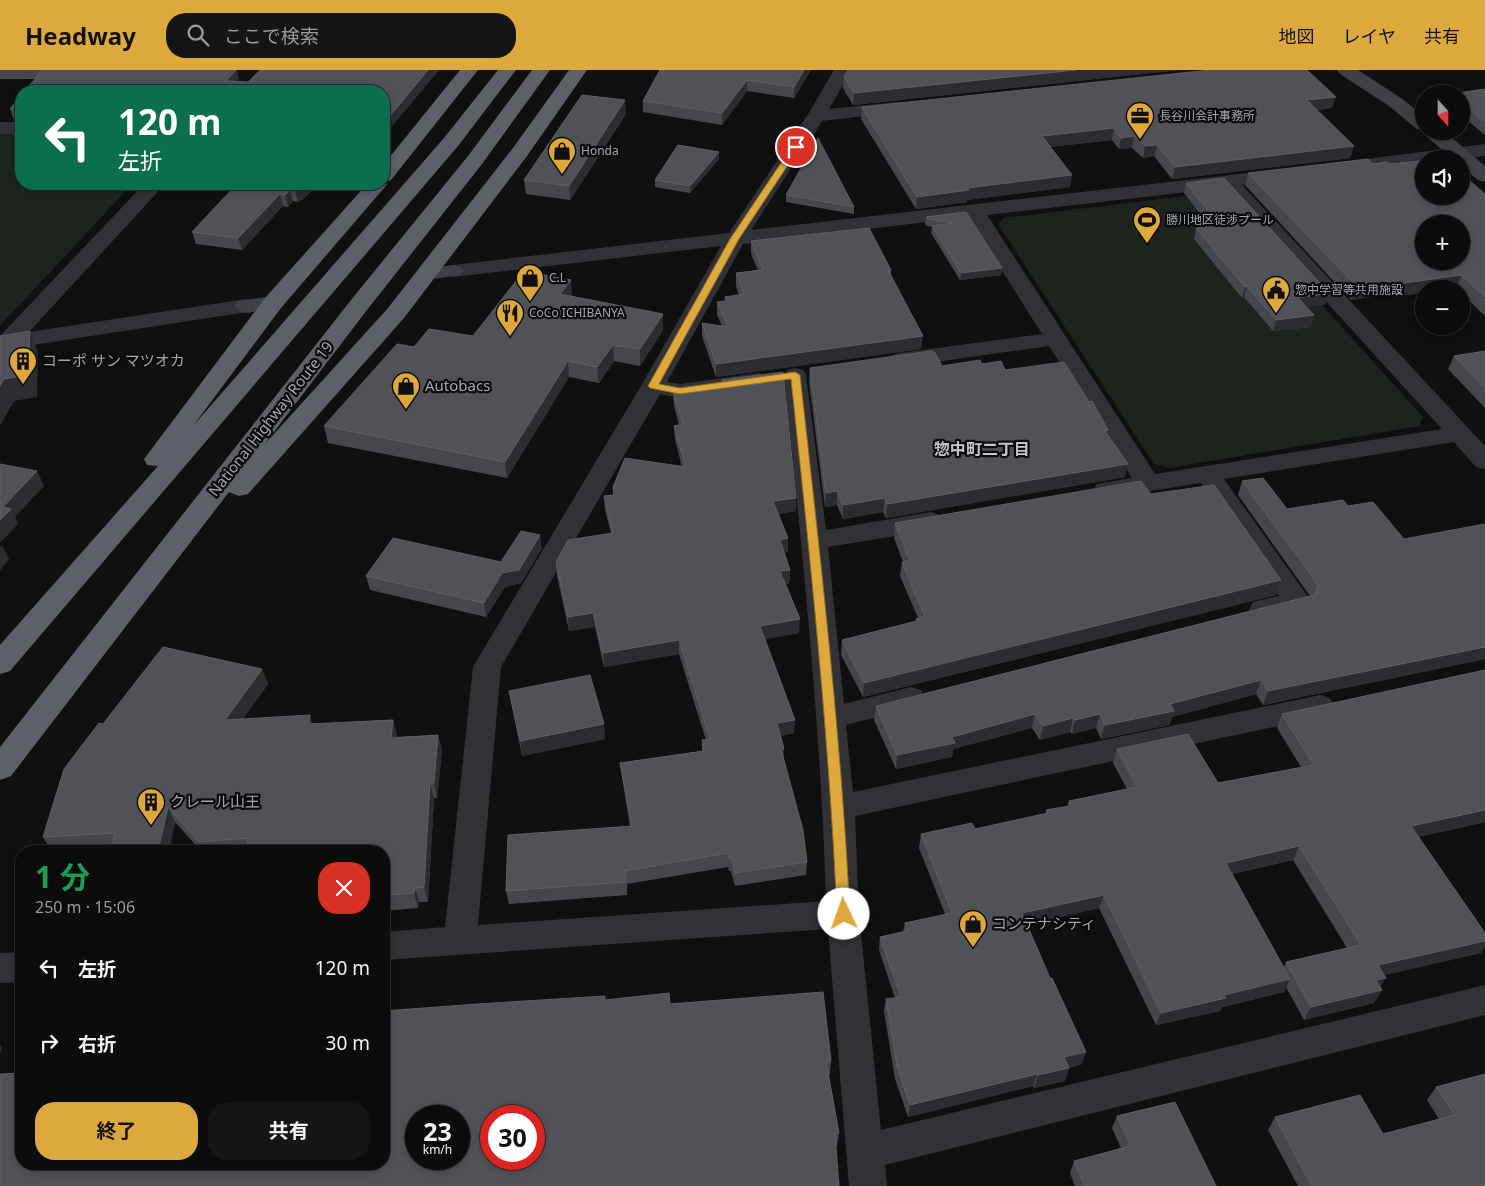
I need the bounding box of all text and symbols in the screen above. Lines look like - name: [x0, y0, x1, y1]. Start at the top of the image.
- search box: [166, 13, 516, 58]
- text: Headway: [25, 19, 136, 52]
- icon: search: [184, 21, 212, 49]
- text: ここで検索: [224, 23, 319, 49]
- text: 地図: [1279, 24, 1315, 48]
- text: レイヤ: [1343, 24, 1396, 48]
- text: 共有: [1424, 24, 1460, 48]
- north arrow: [1415, 85, 1470, 140]
- map controls: [1415, 85, 1470, 335]
- text: 120 m: [118, 98, 221, 145]
- office icon: 長谷川会計事務所: [1125, 101, 1155, 140]
- icon: left: [35, 105, 100, 170]
- place label: 長谷川会計事務所: [1159, 107, 1255, 124]
- pin: [775, 126, 817, 168]
- icon: arrive: [782, 133, 810, 161]
- shop icon: Honda: [547, 136, 577, 175]
- place label: Honda: [581, 142, 619, 159]
- text: 左折: [118, 145, 162, 175]
- button: sound: [1415, 150, 1470, 205]
- sports icon: 勝川地区徒渉プール: [1132, 205, 1162, 244]
- place label: 勝川地区徒渉プール: [1166, 211, 1274, 228]
- button: +: [1415, 215, 1470, 270]
- shop icon: C.L: [515, 263, 545, 302]
- place label: C.L: [549, 269, 566, 286]
- public building icon: 惣中学習等共用施設: [1261, 275, 1291, 314]
- button: −: [1415, 280, 1470, 335]
- place label: 惣中学習等共用施設: [1295, 281, 1403, 298]
- restaurant icon: CoCo ICHIBANYA: [495, 298, 525, 337]
- place label: CoCo ICHIBANYA: [529, 304, 625, 321]
- street label: National Highway Route 19: [203, 337, 337, 500]
- building icon: コーポ サン マツオカ: [8, 346, 38, 385]
- place label: コーポ サン マツオカ: [42, 350, 185, 370]
- shop icon: Autobacs: [391, 371, 421, 410]
- place label: Autobacs: [425, 375, 490, 395]
- district label: 惣中町二丁目: [934, 438, 1030, 460]
- building icon: クレール山王: [136, 787, 166, 826]
- place label: クレール山王: [170, 791, 260, 811]
- text: 1 分: [35, 856, 90, 897]
- button: close: [318, 862, 370, 914]
- position arrow: [817, 887, 869, 939]
- text: 250 m · 15:06: [35, 896, 135, 918]
- shop icon: コンテナシティ: [958, 909, 988, 948]
- place label: コンテナシティ: [992, 913, 1096, 933]
- icon: left: [35, 954, 63, 982]
- text: 120 m: [315, 955, 370, 981]
- text: 左折: [78, 956, 116, 982]
- icon: right: [35, 1029, 63, 1057]
- text: 30 m: [326, 1030, 370, 1056]
- text: 右折: [78, 1031, 116, 1057]
- button: 終了: [35, 1102, 198, 1160]
- button: 共有: [208, 1102, 370, 1160]
- speed limit sign: 30: [480, 1105, 545, 1170]
- text: 23: [423, 1114, 452, 1148]
- text: km/h: [423, 1141, 452, 1158]

